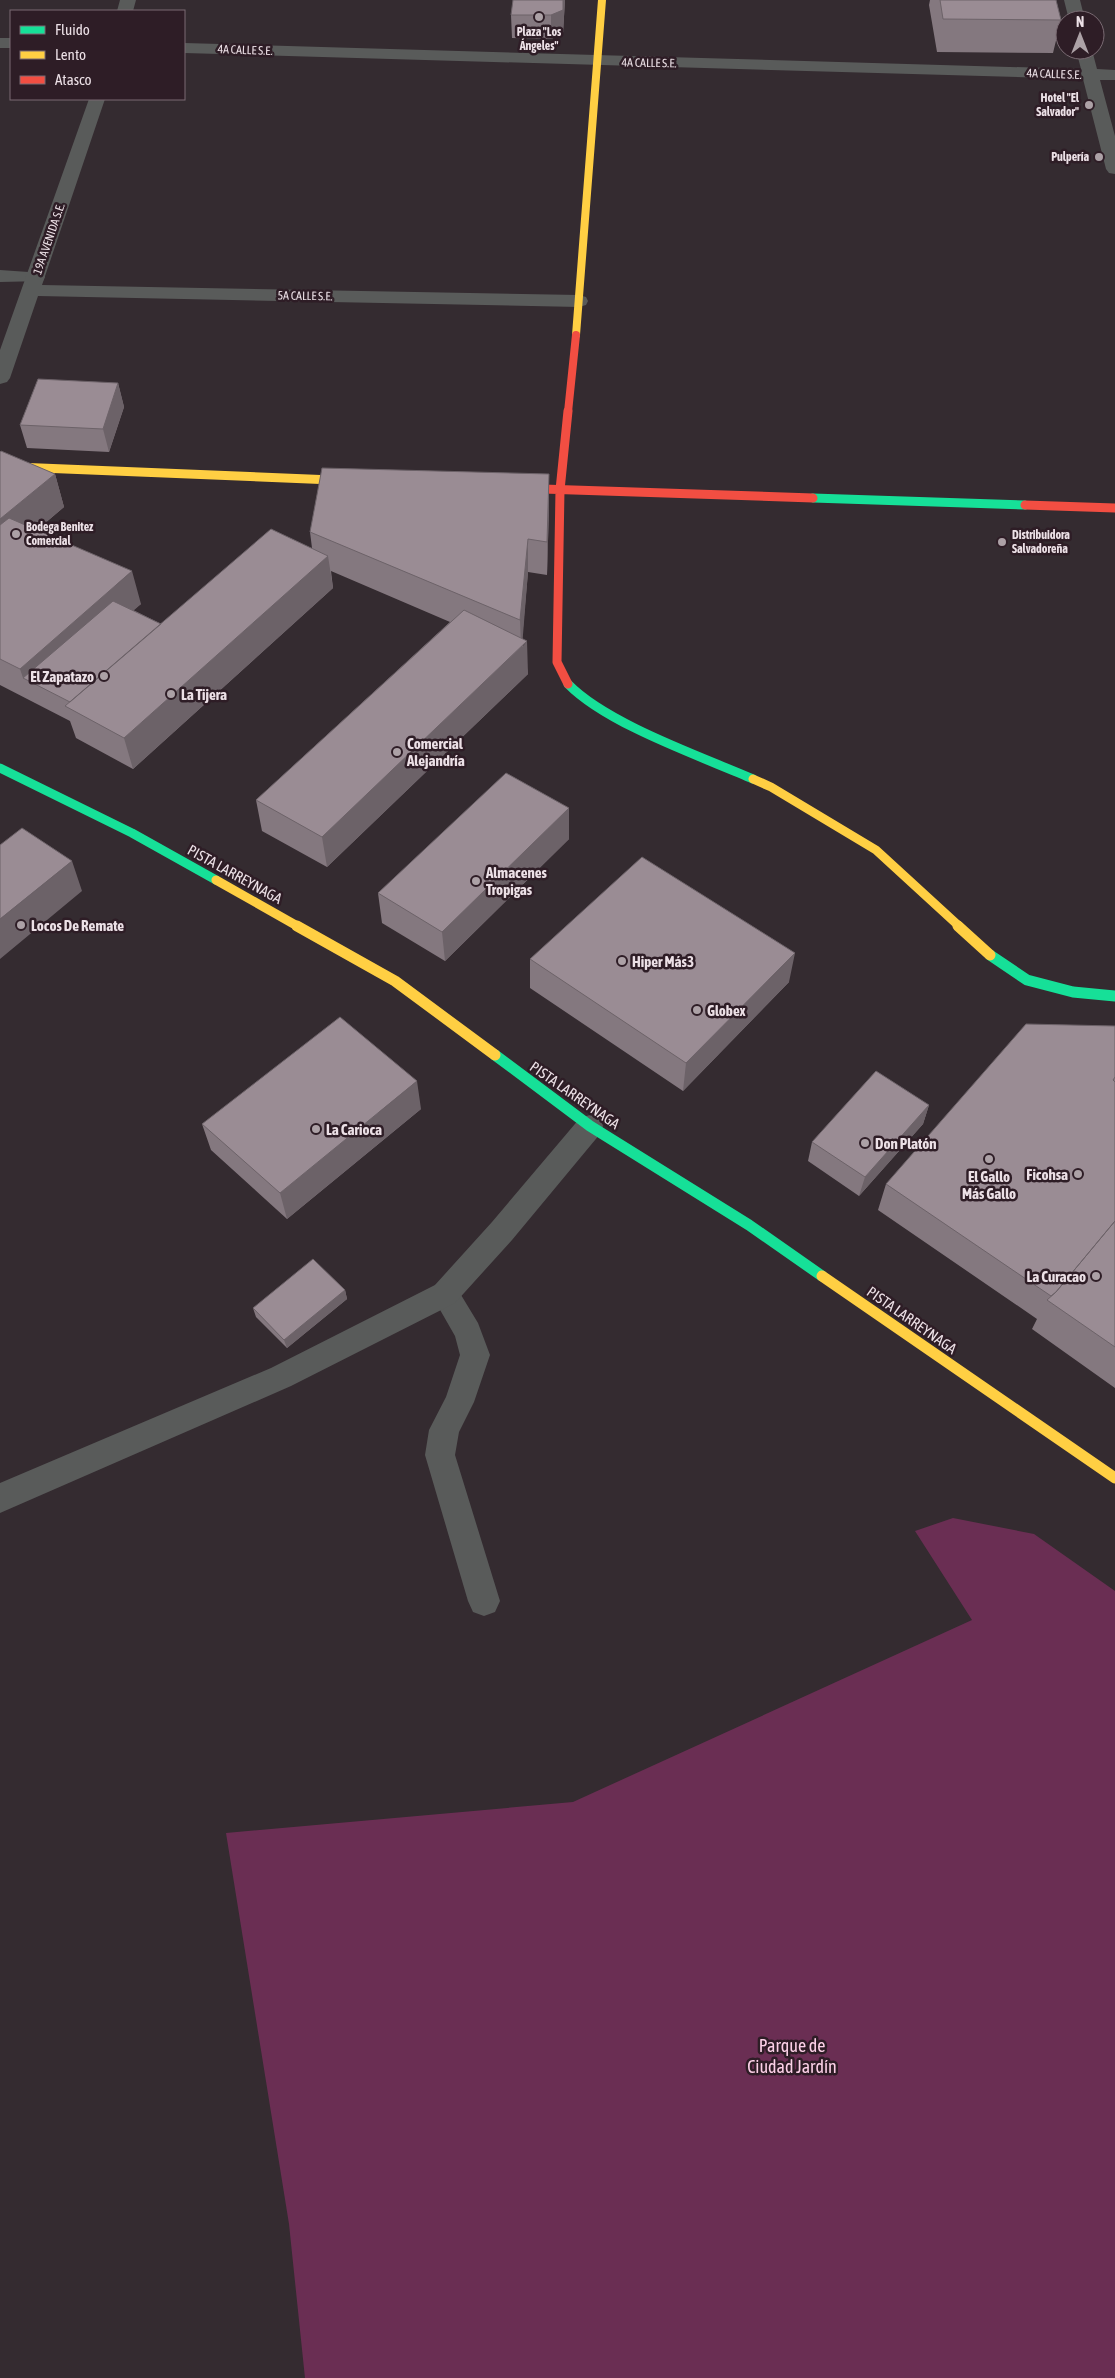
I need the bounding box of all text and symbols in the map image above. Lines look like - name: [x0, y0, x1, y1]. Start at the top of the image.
- legend: [10, 10, 185, 100]
- north arrow: [1055, 10, 1105, 60]
- marker: Plaza "Los Ángeles": [533, 11, 545, 23]
- text: N: [1076, 14, 1084, 30]
- text: Fluido: [55, 21, 90, 38]
- place label: Plaza "Los Ángeles": [517, 25, 562, 53]
- street label: 4A CALLE S.E.: [217, 42, 273, 58]
- text: Lento: [55, 46, 86, 63]
- street label: 4A CALLE S.E.: [621, 56, 677, 70]
- street label: 4A CALLE S.E.: [1026, 66, 1082, 82]
- text: Atasco: [55, 71, 92, 88]
- place label: Hotel "El Salvador": [1036, 91, 1080, 119]
- marker: Hotel "El Salvador": [1083, 99, 1095, 111]
- place label: Pulpería: [1051, 150, 1089, 164]
- marker: Pulpería: [1093, 151, 1105, 163]
- street label: 19A AVENIDA S.E.: [30, 202, 68, 276]
- street label: 5A CALLE S.E.: [277, 289, 333, 303]
- place label: Bodega Benitez Comercial: [26, 520, 94, 548]
- marker: Bodega Benitez Comercial: [10, 528, 22, 540]
- place label: Distribuidora Salvadoreña: [1012, 528, 1070, 556]
- marker: Distribuidora Salvadoreña: [996, 536, 1008, 548]
- place label: El Zapatazo: [30, 668, 94, 685]
- marker: El Zapatazo: [98, 670, 110, 682]
- place label: La Tijera: [181, 686, 227, 703]
- marker: La Tijera: [165, 688, 177, 700]
- place label: Comercial Alejandría: [406, 735, 465, 769]
- marker: Comercial Alejandría: [391, 746, 403, 758]
- street label: PISTA LARREYNAGA: [185, 841, 286, 907]
- place label: Almacenes Tropigas: [485, 864, 548, 898]
- marker: Almacenes Tropigas: [470, 875, 482, 887]
- place label: Locos De Remate: [31, 917, 124, 934]
- marker: Locos De Remate: [15, 919, 27, 931]
- place label: Hiper Más3: [632, 953, 694, 970]
- marker: Hiper Más3: [616, 955, 628, 967]
- place label: Globex: [707, 1002, 746, 1019]
- marker: Globex: [691, 1004, 703, 1016]
- street label: PISTA LARREYNAGA: [527, 1058, 624, 1133]
- place label: La Carioca: [326, 1121, 382, 1138]
- marker: La Carioca: [310, 1123, 322, 1135]
- place label: Don Platón: [875, 1135, 937, 1152]
- marker: Don Platón: [859, 1137, 871, 1149]
- marker: El Gallo Más Gallo: [983, 1153, 995, 1165]
- place label: Ficohsa: [1026, 1166, 1068, 1183]
- place label: El Gallo Más Gallo: [962, 1168, 1016, 1202]
- marker: Ficohsa: [1072, 1168, 1084, 1180]
- place label: La Curacao: [1026, 1268, 1086, 1285]
- marker: La Curacao: [1090, 1270, 1102, 1282]
- street label: PISTA LARREYNAGA: [864, 1283, 961, 1358]
- park label: Parque de Ciudad Jardín: [747, 2035, 837, 2077]

